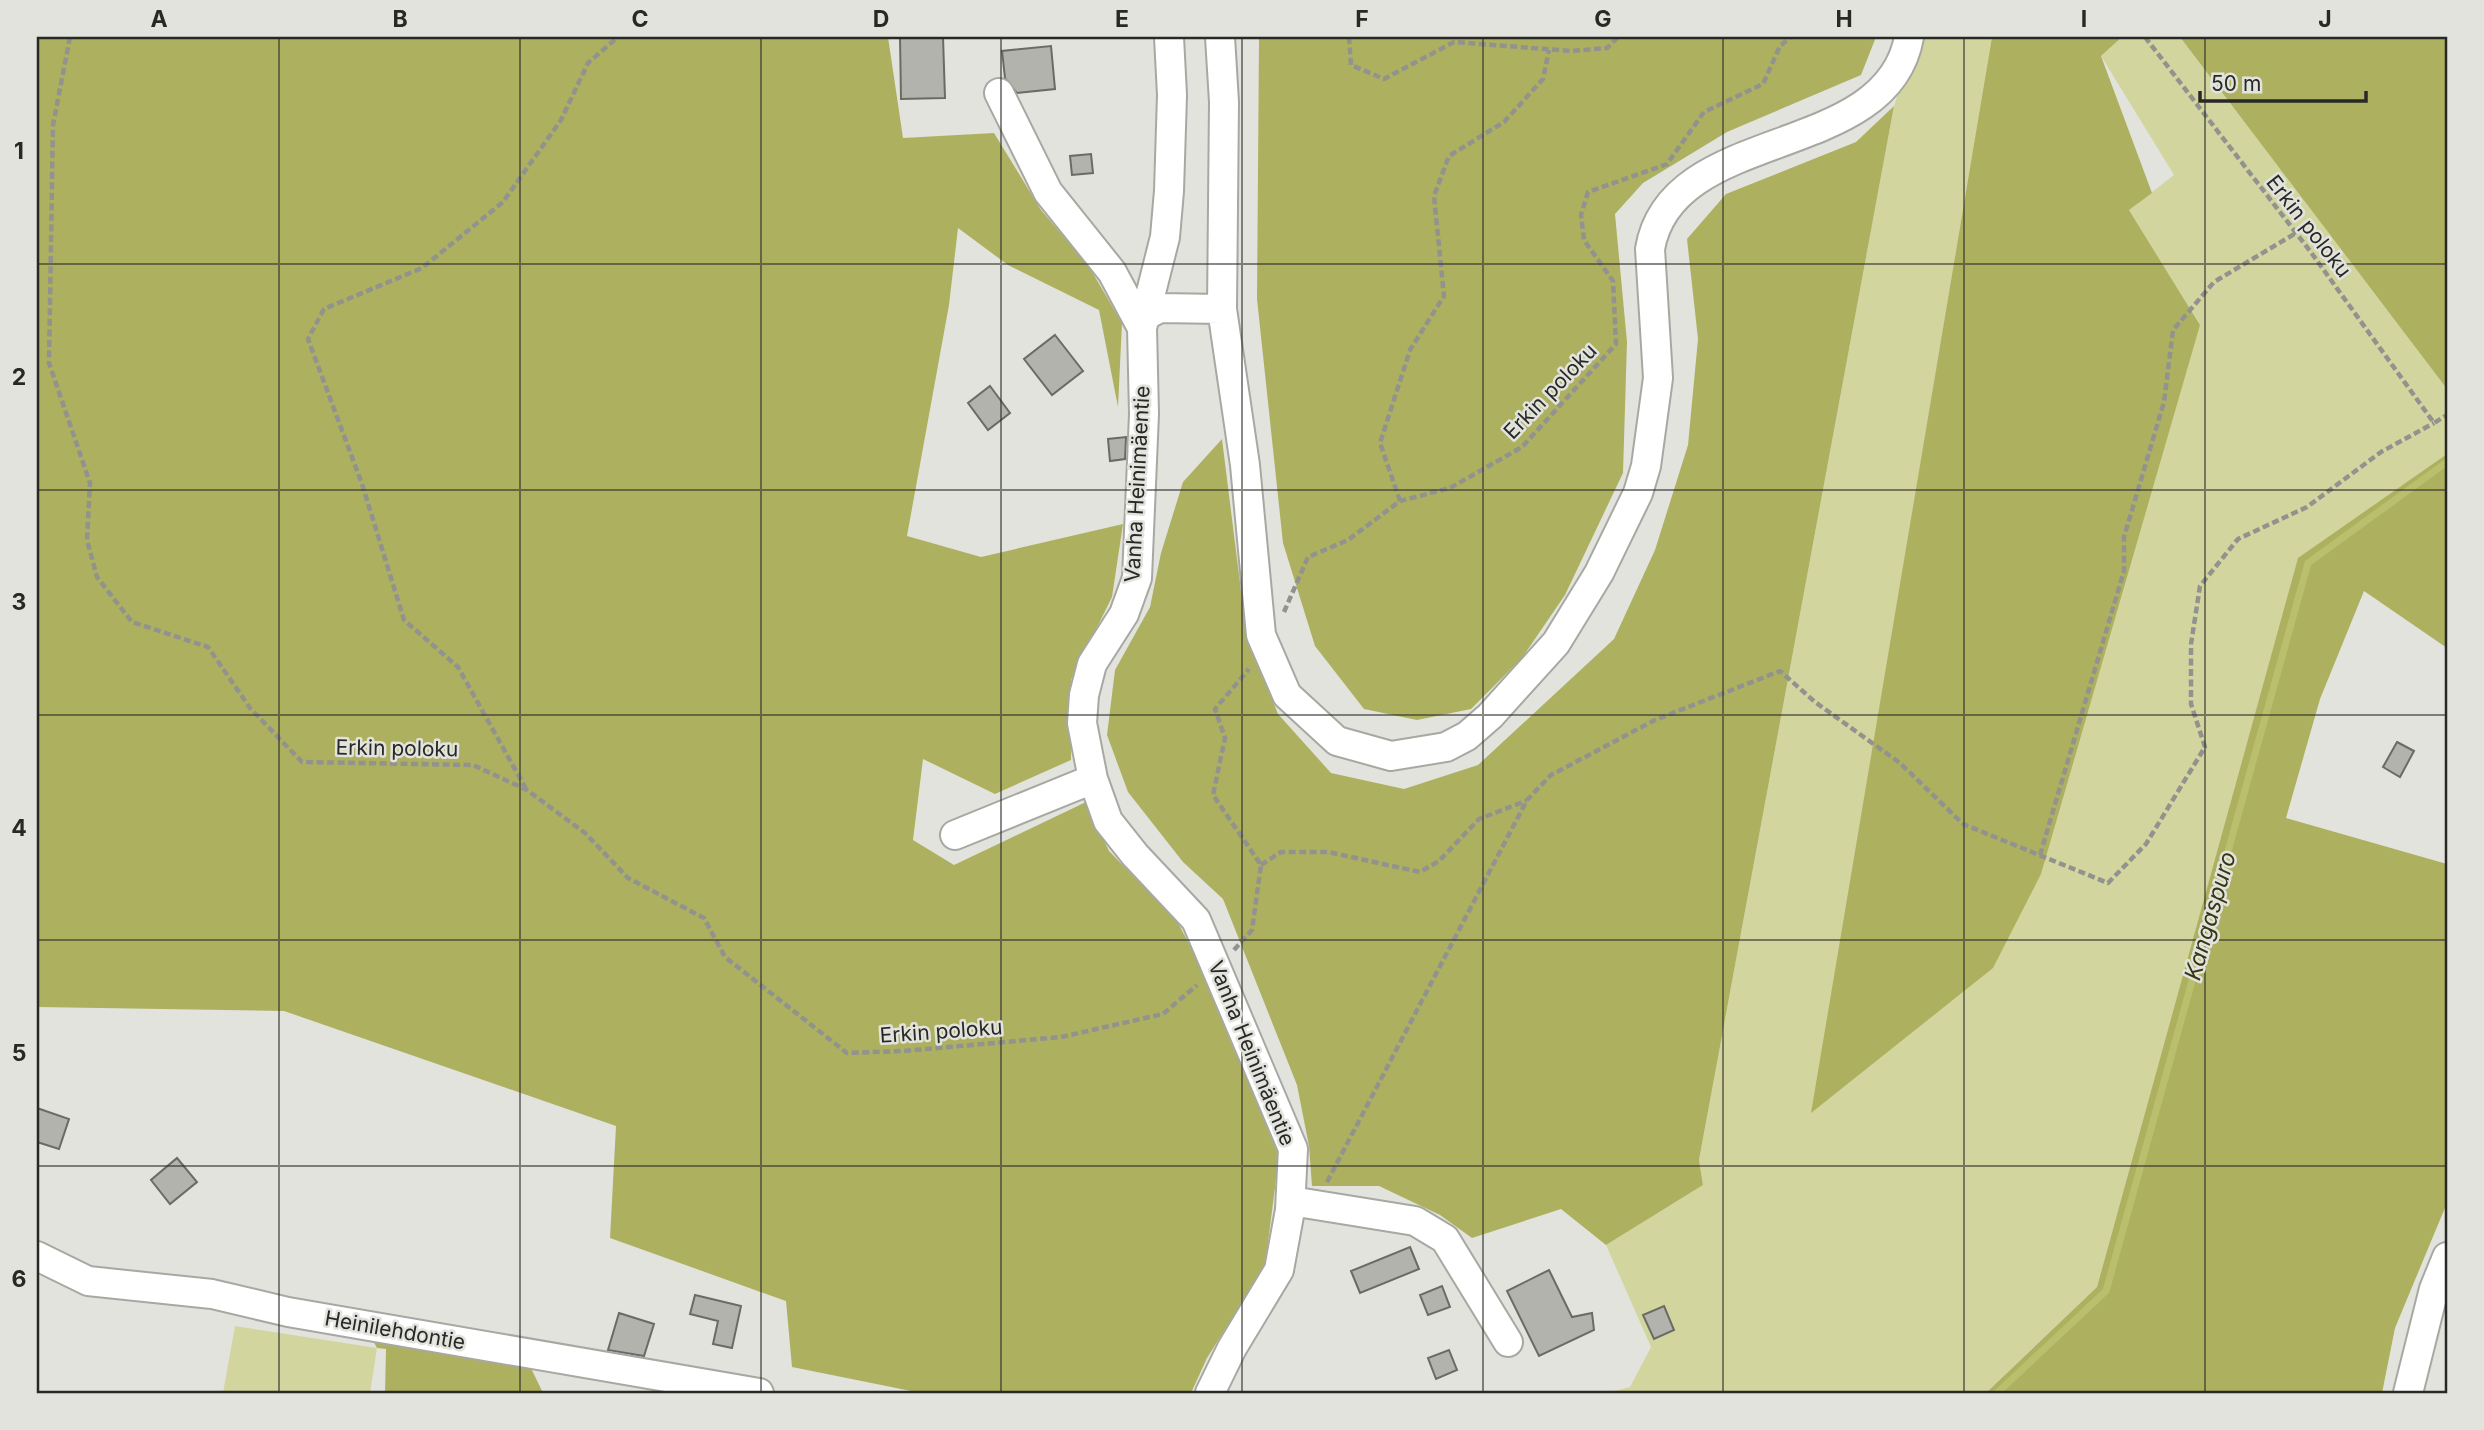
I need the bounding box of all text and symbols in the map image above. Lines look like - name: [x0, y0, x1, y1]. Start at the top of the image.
- text: A: [150, 5, 168, 33]
- text: B: [392, 5, 408, 33]
- text: C: [631, 5, 649, 33]
- text: D: [873, 5, 889, 33]
- text: E: [1115, 5, 1129, 33]
- text: F: [1355, 5, 1369, 33]
- text: G: [1594, 5, 1612, 33]
- text: H: [1835, 5, 1853, 33]
- text: I: [2081, 5, 2087, 33]
- text: J: [2318, 5, 2332, 33]
- scale bar: [2200, 60, 2367, 104]
- text: 50 m: [2211, 71, 2261, 96]
- text: 1: [14, 137, 24, 165]
- street label: Erkin poloku: [2261, 170, 2357, 282]
- street label: Erkin poloku: [1498, 338, 1602, 444]
- text: 2: [12, 363, 26, 391]
- street label: Vanha Heinimäentie: [1119, 385, 1155, 583]
- text: 3: [12, 588, 26, 616]
- street label: Erkin poloku: [335, 734, 459, 762]
- text: 4: [11, 814, 27, 842]
- water label: Kangaspuro: [2178, 848, 2242, 984]
- street label: Vanha Heinimäentie: [1203, 957, 1301, 1149]
- street label: Erkin poloku: [879, 1014, 1003, 1048]
- text: 5: [12, 1039, 26, 1067]
- text: 6: [12, 1265, 26, 1293]
- street label: Heinilehdontie: [323, 1305, 467, 1355]

